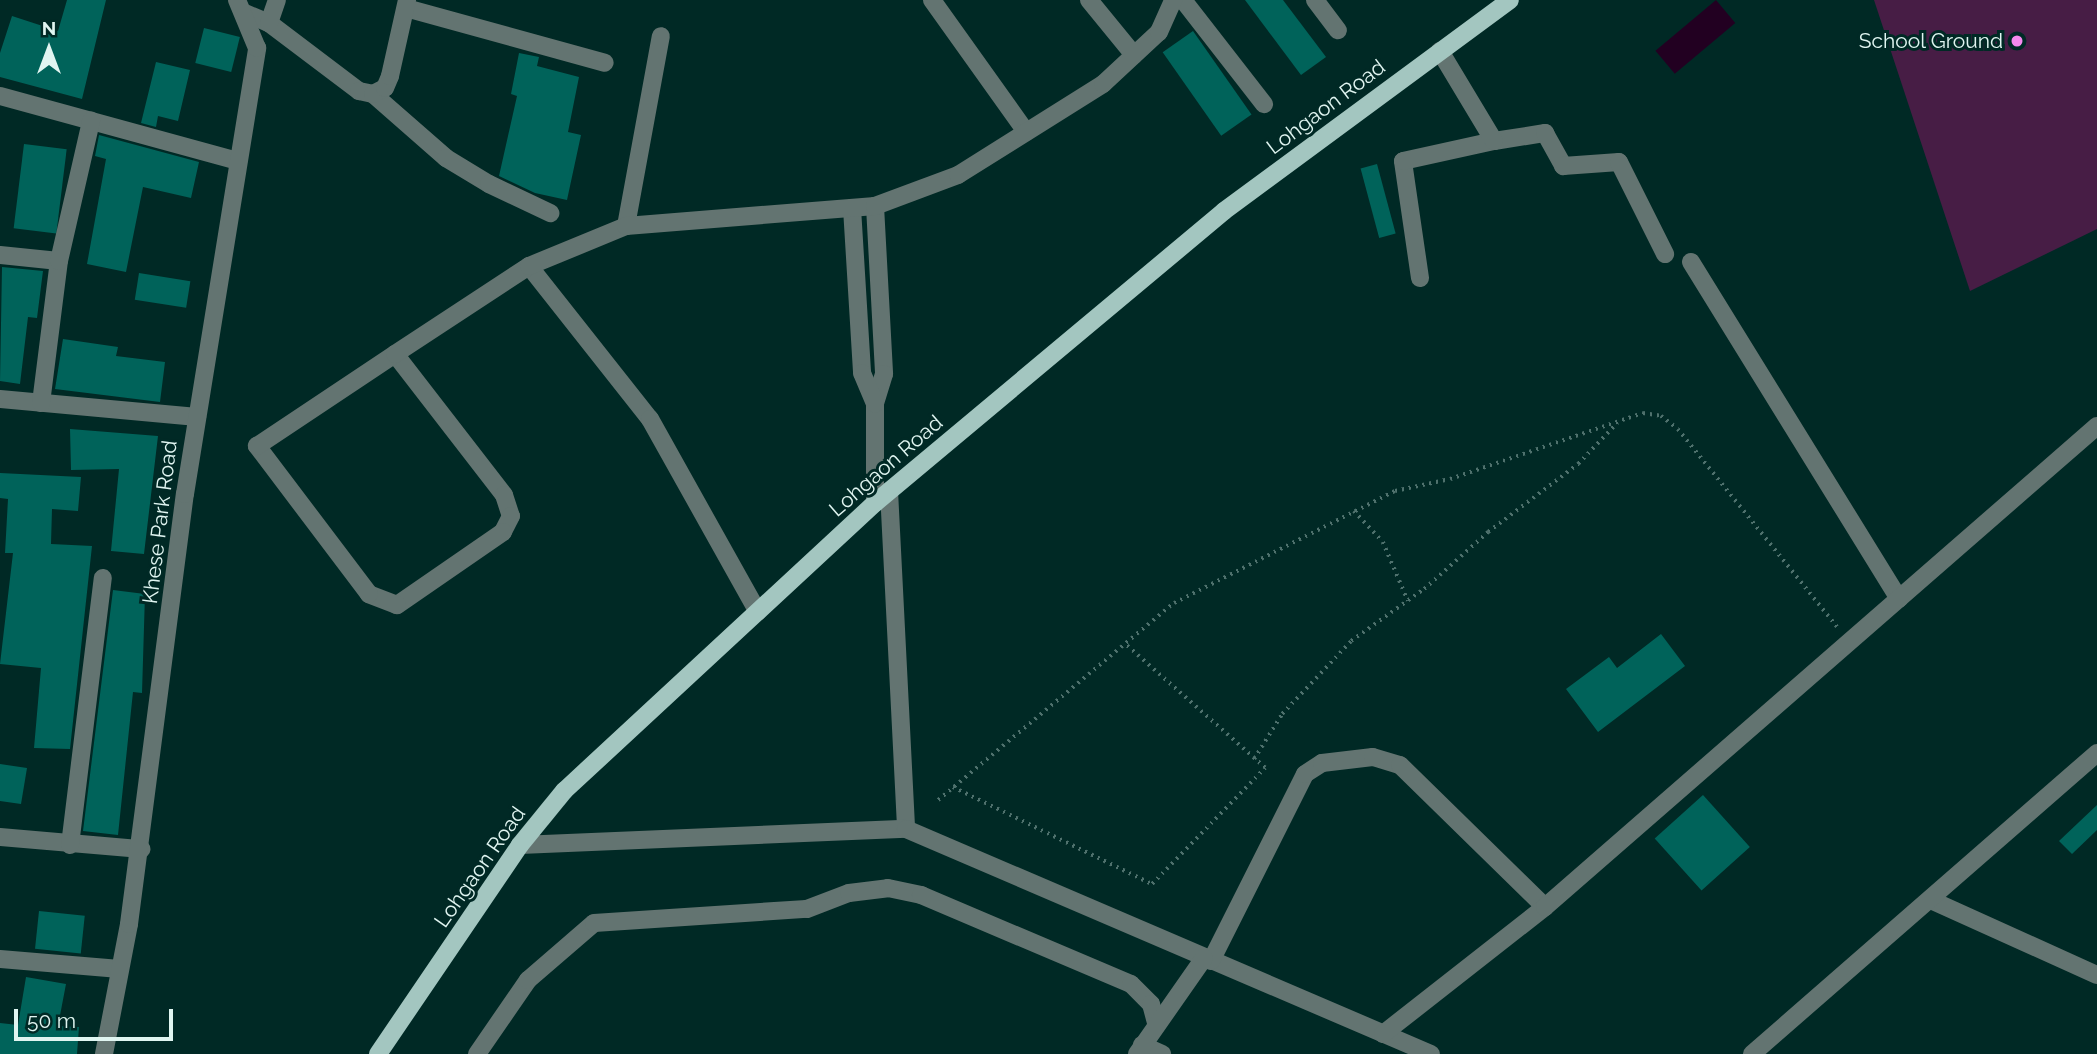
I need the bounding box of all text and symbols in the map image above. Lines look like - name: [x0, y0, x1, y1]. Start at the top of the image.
- north arrow: [14, 14, 84, 84]
- text: N: [42, 17, 56, 39]
- place label: School Ground: [1858, 28, 2003, 54]
- marker: School Ground: [2009, 33, 2025, 49]
- street label: Lohgaon Road: [1262, 54, 1390, 160]
- street label: Lohgaon Road: [824, 410, 948, 522]
- street label: Khese Park Road: [137, 439, 183, 605]
- street label: Lohgaon Road: [429, 802, 531, 932]
- scale bar: [18, 995, 177, 1038]
- text: 50 m: [27, 1008, 76, 1033]

